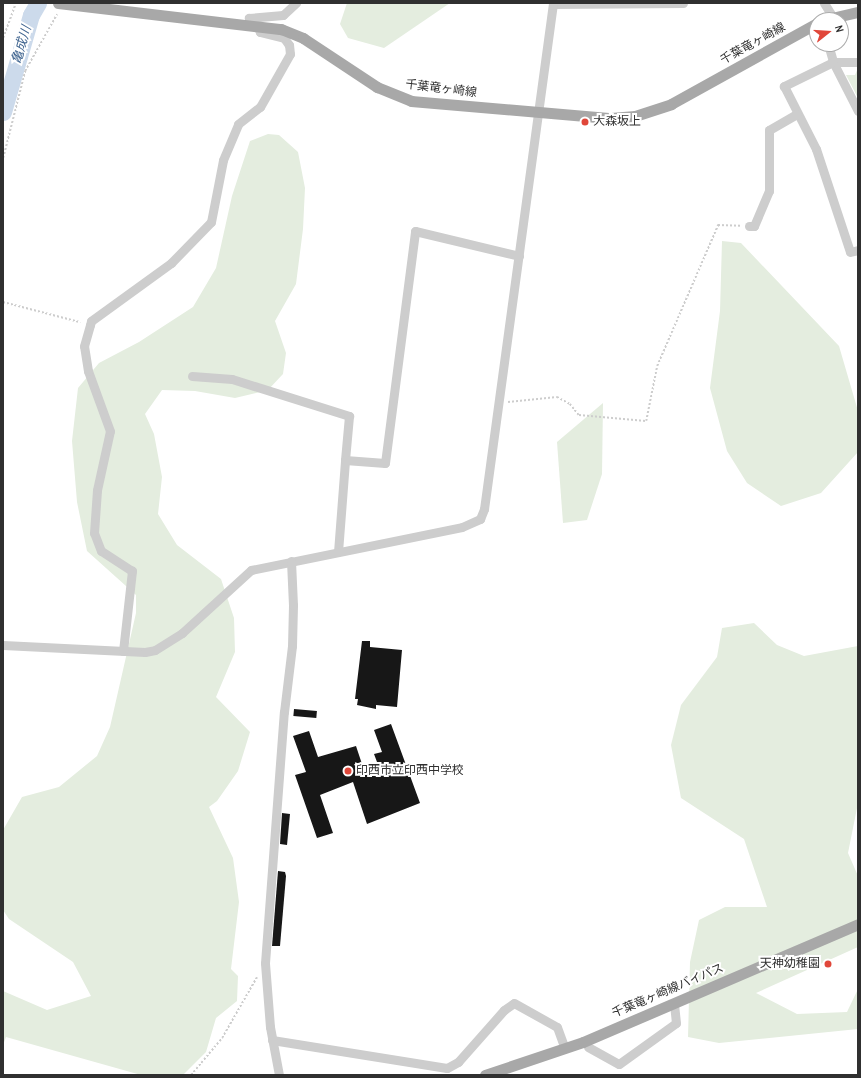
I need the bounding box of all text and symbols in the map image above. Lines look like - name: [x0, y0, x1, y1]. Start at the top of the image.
- north arrow: [809, 12, 849, 52]
- street label: 千葉竜ヶ崎線: [718, 20, 788, 68]
- water label: 亀成川: [9, 24, 35, 66]
- text: N: [832, 24, 847, 34]
- street label: 千葉竜ヶ崎線: [404, 77, 478, 101]
- place label: 大森坂上: [593, 115, 641, 129]
- marker: 大森坂上: [580, 117, 590, 127]
- place label: 印西市立印西中学校: [356, 764, 464, 778]
- marker: 印西市立印西中学校: [343, 766, 353, 776]
- place label: 天神幼稚園: [760, 957, 820, 971]
- marker: 天神幼稚園: [823, 959, 833, 969]
- street label: 千葉竜ヶ崎線バイパス: [610, 961, 726, 1021]

